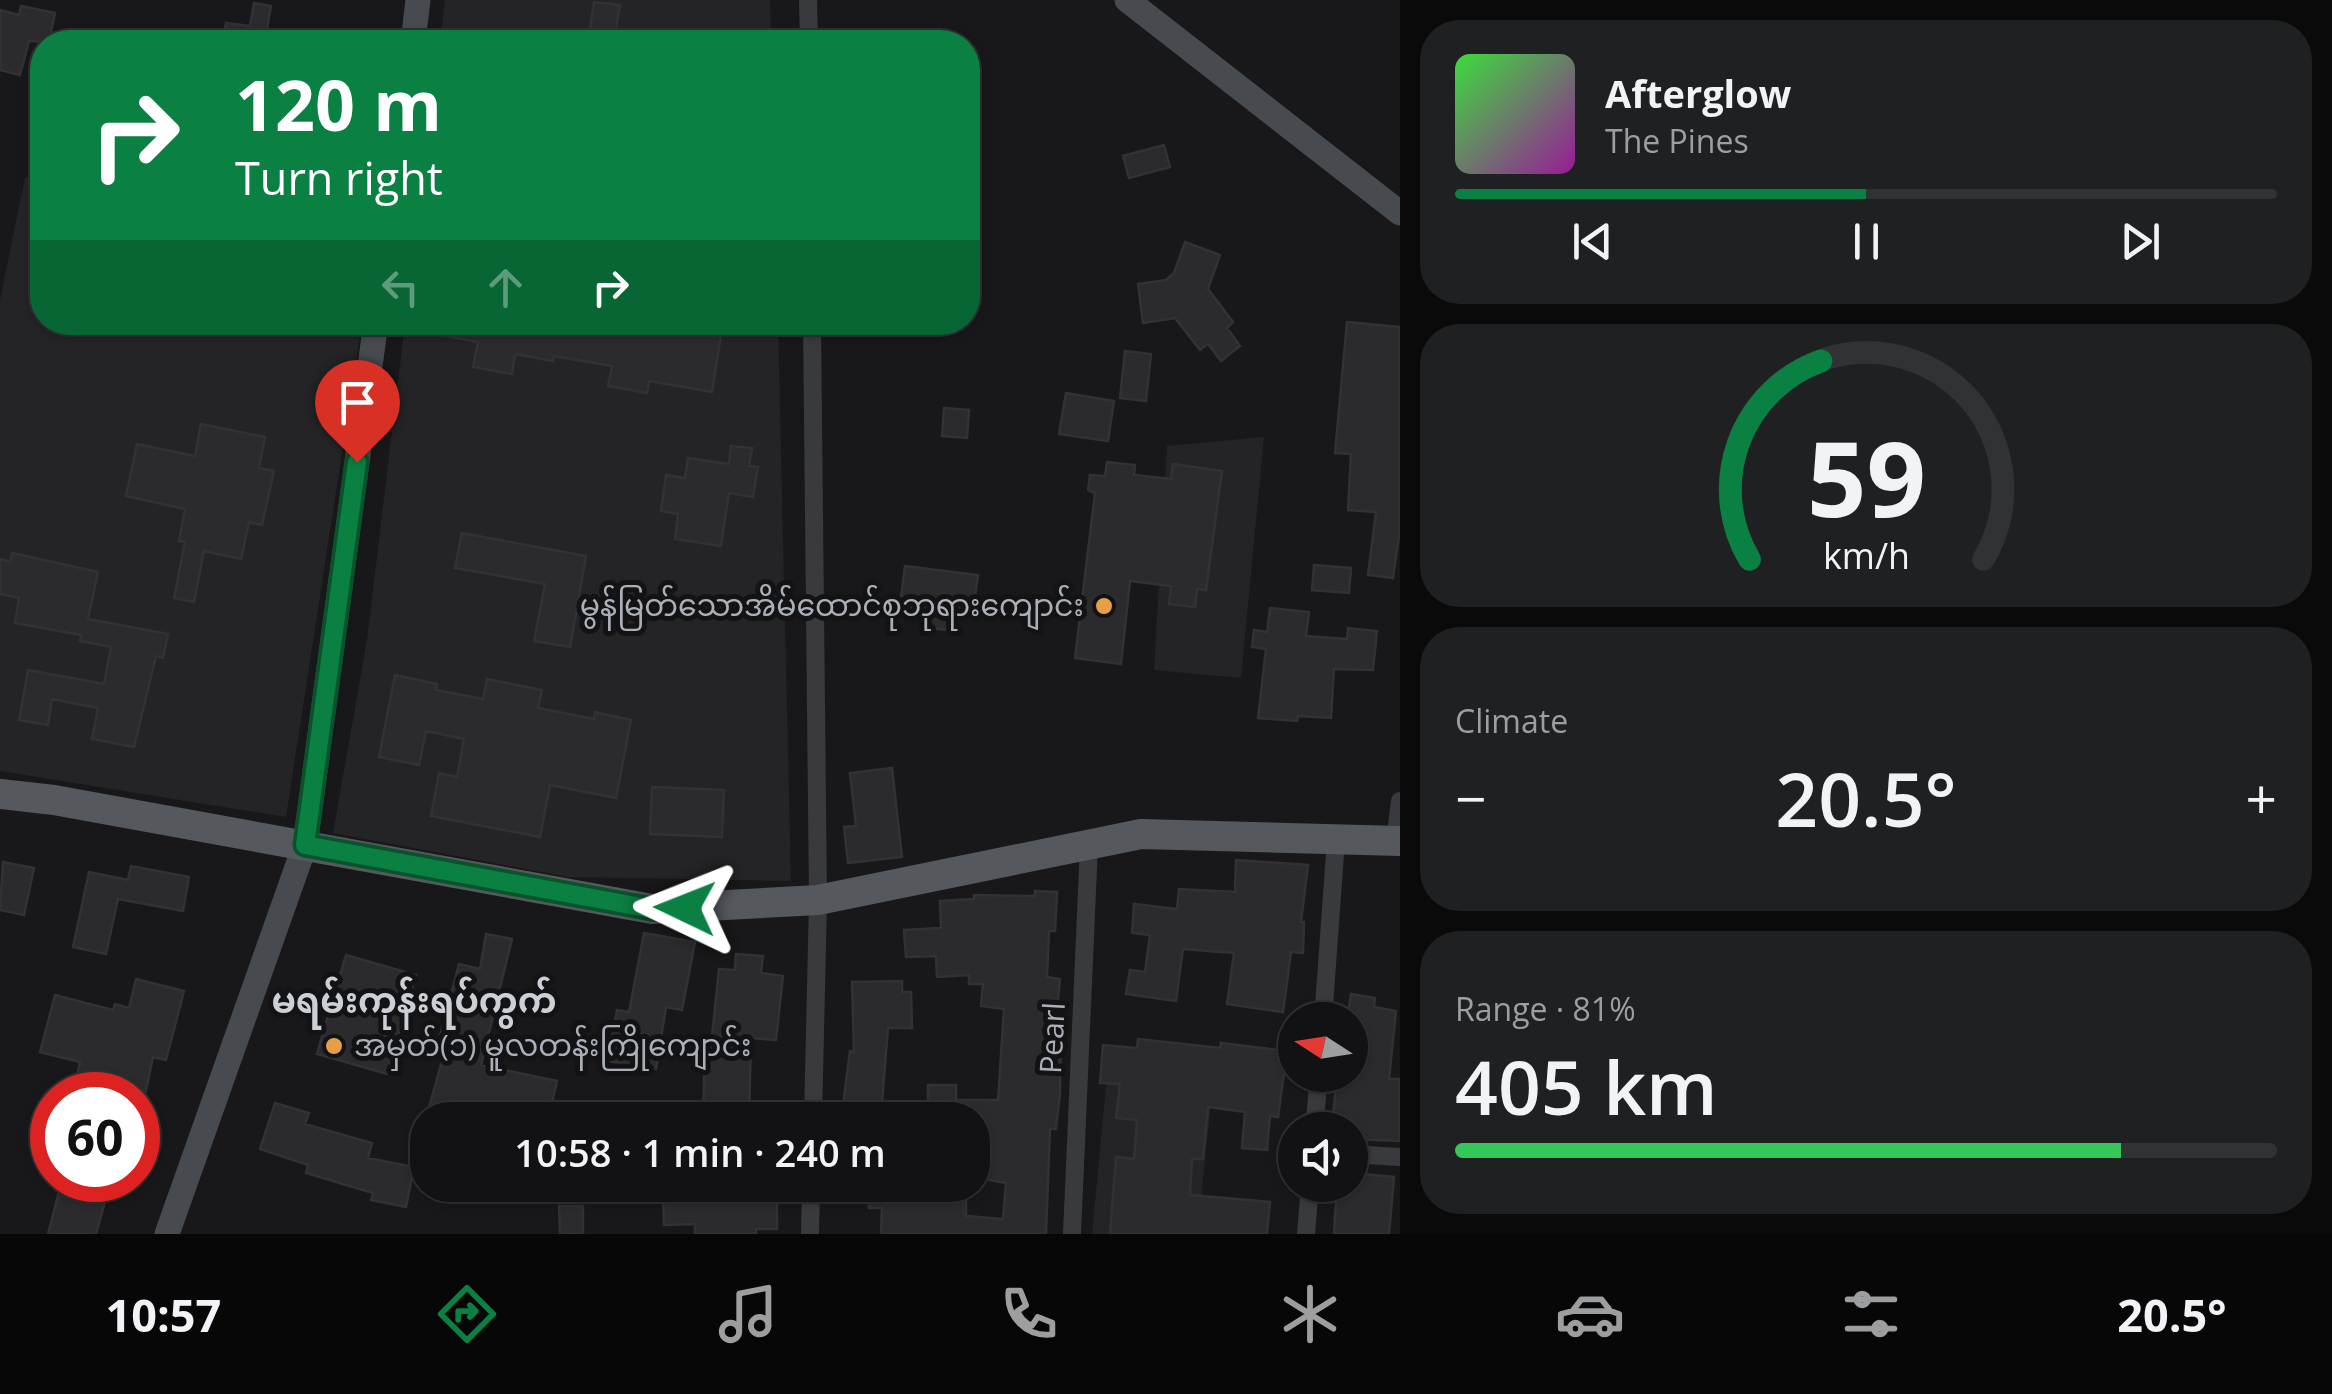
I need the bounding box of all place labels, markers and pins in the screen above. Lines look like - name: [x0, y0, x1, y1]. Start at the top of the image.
- pin: [315, 360, 400, 463]
- place label: မွန်မြတ်သောအိမ်ထောင်စုဘုရားကျောင်း: [580, 584, 1084, 631]
- marker: မွန်မြတ်သောအိမ်ထောင်စုဘုရားကျောင်း: [1093, 595, 1115, 617]
- place label: အမှတ်(၁) မူလတန်းကြိုကျောင်း: [354, 1024, 751, 1071]
- marker: အမှတ်(၁) မူလတန်းကြိုကျောင်း: [323, 1035, 345, 1057]

